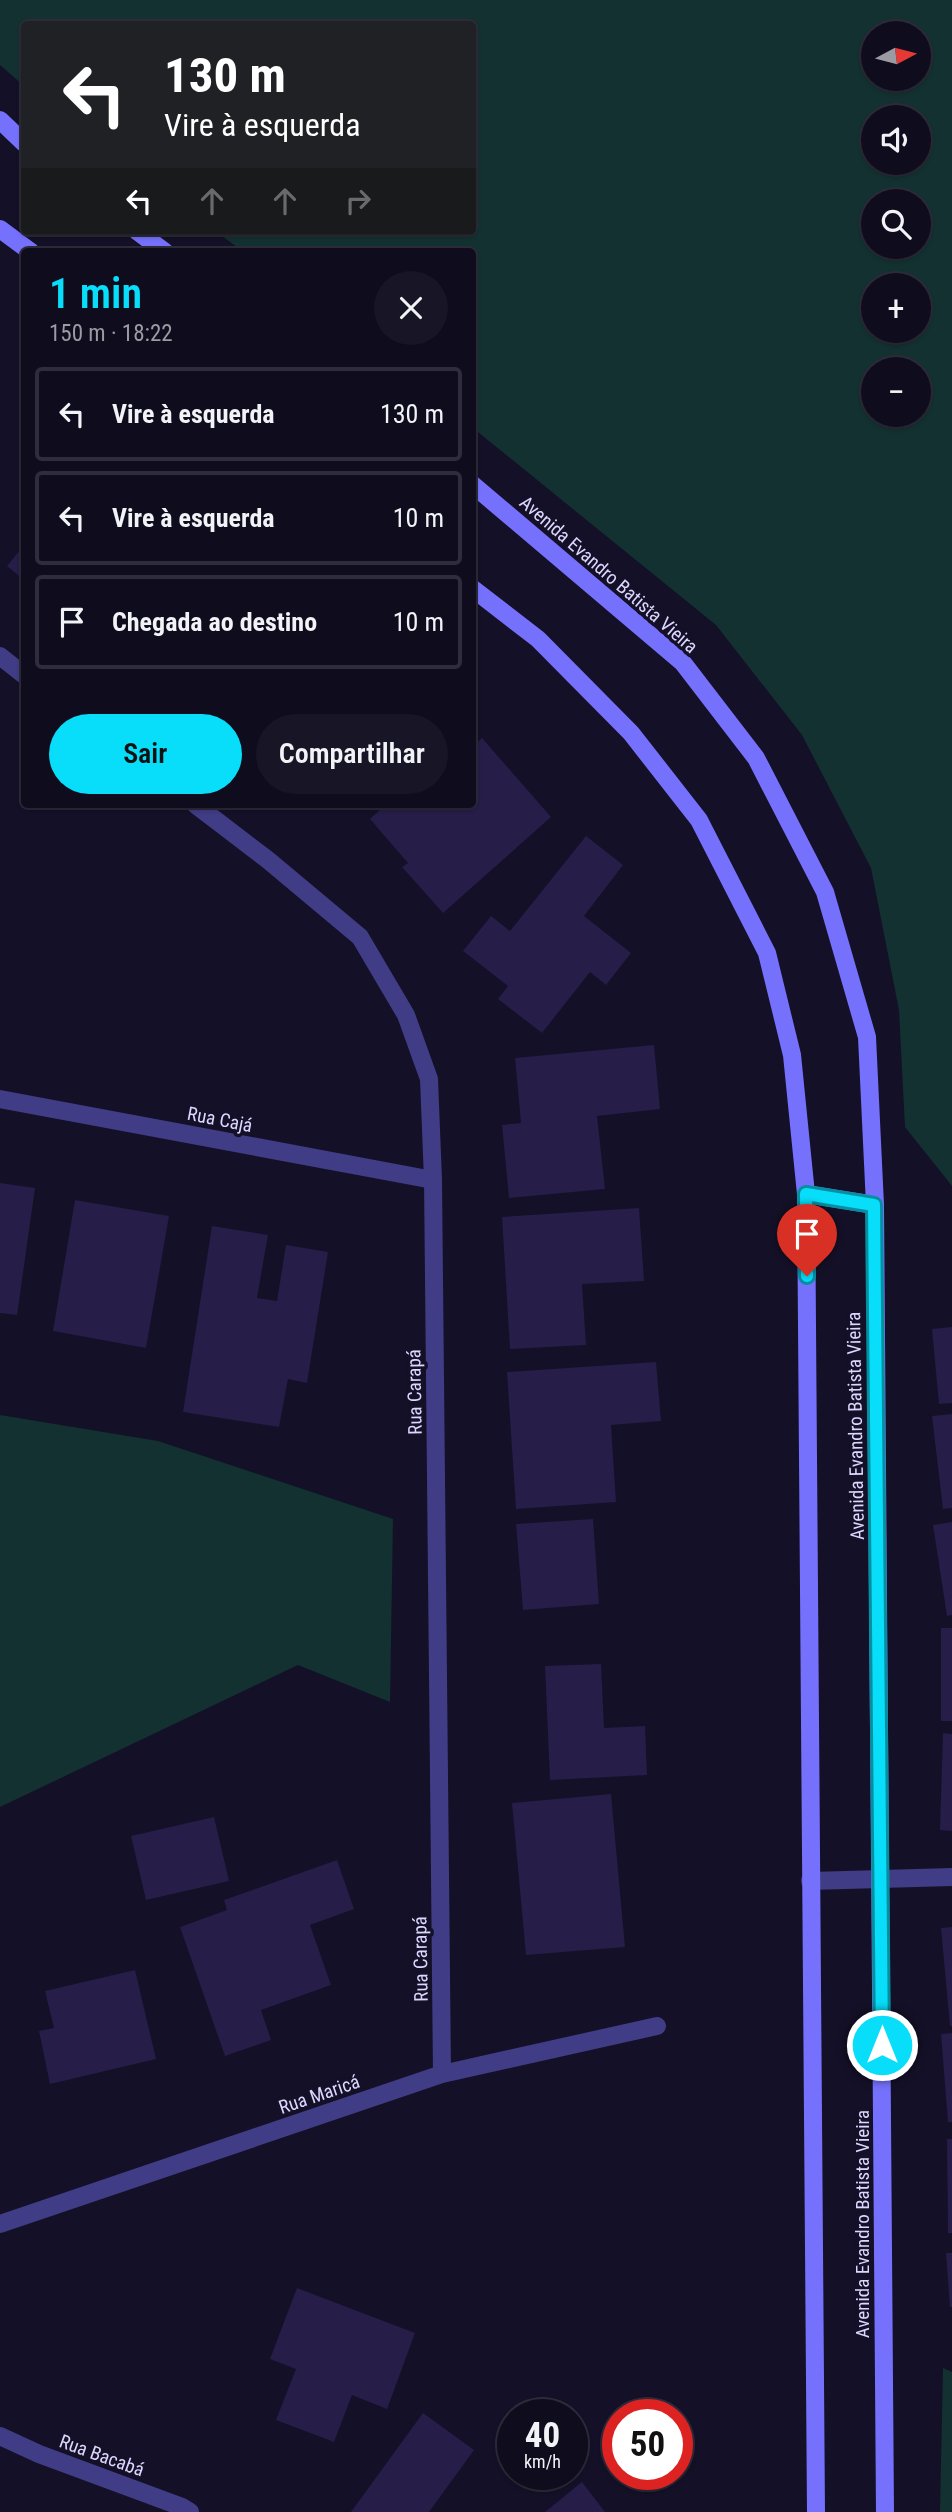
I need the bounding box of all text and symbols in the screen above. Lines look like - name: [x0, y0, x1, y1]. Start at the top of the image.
- north arrow: [861, 21, 931, 91]
- map controls: [861, 21, 931, 427]
- text: 130 m: [164, 47, 286, 104]
- icon: left: [49, 49, 140, 140]
- button: sound: [861, 105, 931, 175]
- text: Vire à esquerda: [164, 106, 360, 144]
- icon: left: [120, 182, 158, 220]
- icon: ahead: [193, 182, 231, 220]
- icon: ahead: [266, 182, 304, 220]
- icon: right: [339, 182, 377, 220]
- button: search: [861, 189, 931, 259]
- text: 1 min: [49, 269, 142, 318]
- button: close: [374, 271, 448, 345]
- button: +: [861, 273, 931, 343]
- text: 150 m · 18:22: [49, 320, 173, 347]
- button: −: [861, 357, 931, 427]
- icon: left: [53, 395, 91, 433]
- text: Vire à esquerda: [112, 399, 275, 429]
- text: 130 m: [380, 399, 444, 429]
- street label: Avenida Evandro Batista Vieira: [515, 491, 702, 658]
- icon: left: [53, 499, 91, 537]
- text: Vire à esquerda: [112, 503, 275, 533]
- text: 10 m: [393, 503, 444, 533]
- icon: arrive: [53, 603, 91, 641]
- text: Chegada ao destino: [112, 607, 317, 637]
- text: 10 m: [393, 607, 444, 637]
- button: Sair: [49, 714, 242, 794]
- button: Compartilhar: [256, 714, 448, 794]
- street label: Rua Cajá: [185, 1102, 254, 1137]
- pin: [777, 1204, 837, 1276]
- icon: arrive: [788, 1215, 826, 1253]
- street label: Avenida Evandro Batista Vieira: [842, 1312, 869, 1540]
- street label: Rua Carapá: [402, 1349, 427, 1435]
- street label: Rua Carapá: [408, 1916, 433, 2002]
- position arrow: [845, 2008, 919, 2082]
- street label: Rua Maricá: [276, 2070, 363, 2119]
- street label: Avenida Evandro Batista Vieira: [851, 2110, 874, 2338]
- speed limit sign: 50: [602, 2399, 693, 2490]
- text: 40: [525, 2415, 560, 2456]
- street label: Rua Bacabá: [56, 2430, 147, 2481]
- text: km/h: [524, 2451, 561, 2472]

